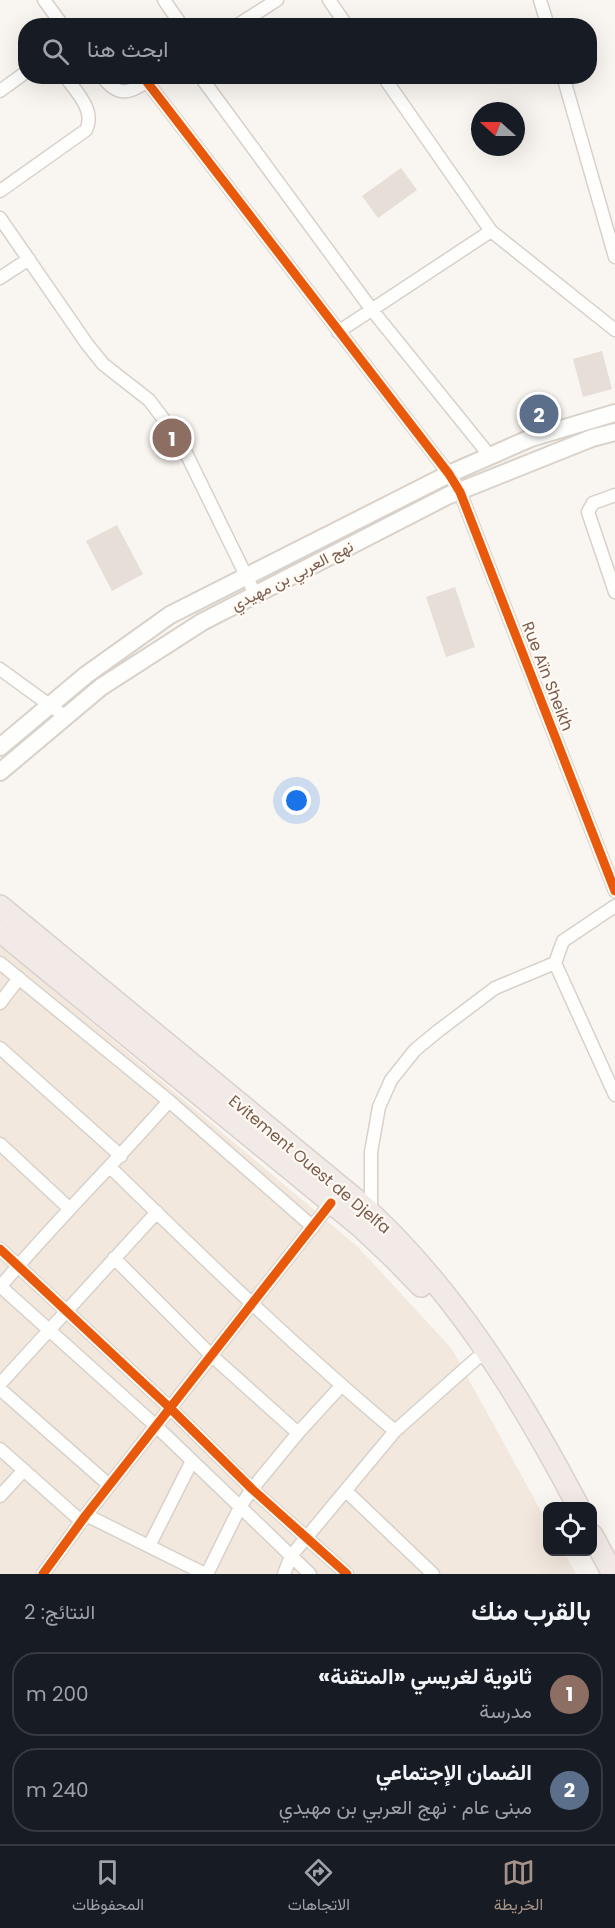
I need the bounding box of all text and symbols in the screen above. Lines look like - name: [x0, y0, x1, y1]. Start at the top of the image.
- search box: [18, 18, 597, 84]
- text: ابحث هنا: [87, 34, 168, 65]
- icon: search: [39, 35, 72, 68]
- north arrow: [471, 102, 525, 156]
- pin: 2: [520, 392, 558, 436]
- pin: 1: [152, 416, 192, 460]
- street label: نهج العربي بن مهيدي: [227, 535, 358, 618]
- street label: Rue Aïn Sheikh: [516, 618, 579, 734]
- your location: [282, 786, 311, 815]
- street label: Evitement Ouest de Djelfa: [224, 1090, 396, 1239]
- map controls: [543, 1502, 597, 1556]
- button: locate: [543, 1502, 597, 1556]
- text: بالقرب منك: [471, 1593, 591, 1629]
- text: النتائج: 2: [24, 1598, 95, 1626]
- text: ثانوية لغريسي «المتقنة»: [318, 1661, 532, 1692]
- text: 200 m: [26, 1680, 89, 1708]
- text: 1: [566, 1680, 573, 1708]
- text: مدرسة: [479, 1697, 532, 1725]
- text: الضمان الإجتماعي: [376, 1757, 532, 1788]
- text: 240 m: [26, 1776, 89, 1804]
- text: 2: [564, 1776, 575, 1804]
- text: مبنى عام · نهج العربي بن مهيدي: [279, 1793, 532, 1821]
- tab: المحفوظات: [72, 1856, 144, 1919]
- tab: الاتجاهات: [288, 1856, 350, 1919]
- tab: الخريطة: [494, 1856, 543, 1919]

